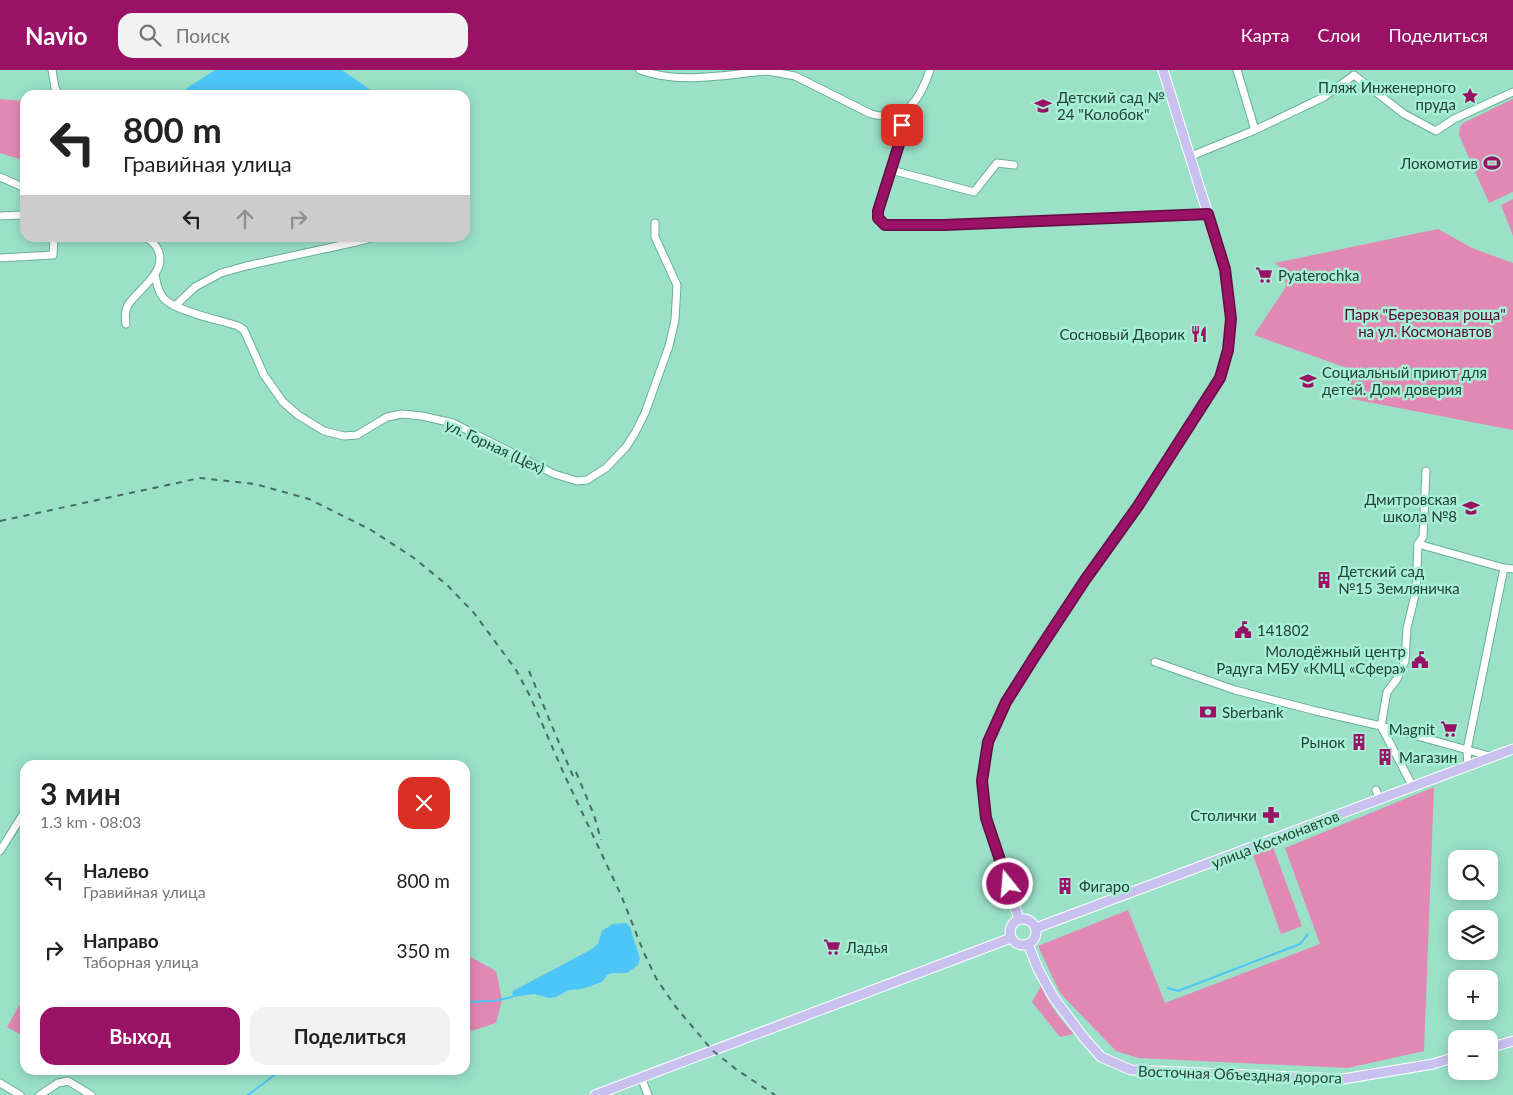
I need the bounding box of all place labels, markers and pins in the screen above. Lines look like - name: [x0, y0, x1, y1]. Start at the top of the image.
- place label: Пляж Инженерного пруда: [1318, 78, 1456, 113]
- place icon: Пляж Инженерного пруда: [1460, 86, 1480, 106]
- place label: Детский сад № 24 "Колобок": [1057, 88, 1165, 123]
- school or university icon: Детский сад № 24 "Колобок": [1033, 96, 1053, 116]
- pin: [881, 104, 923, 146]
- sports icon: Локомотив: [1482, 153, 1502, 173]
- place label: Локомотив: [1399, 154, 1478, 172]
- supermarket icon: Pyaterochka: [1254, 265, 1274, 285]
- place label: Pyaterochka: [1278, 266, 1359, 284]
- restaurant icon: Сосновый Дворик: [1189, 324, 1209, 344]
- place label: Сосновый Дворик: [1059, 325, 1185, 343]
- place label: Социальный приют для детей. Дом доверия: [1322, 363, 1487, 398]
- school or university icon: Социальный приют для детей. Дом доверия: [1298, 371, 1318, 391]
- place label: Дмитровская школа №8: [1364, 490, 1457, 525]
- school or university icon: Дмитровская школа №8: [1461, 498, 1481, 518]
- place label: Детский сад №15 Земляничка: [1338, 562, 1460, 597]
- building icon: Детский сад №15 Земляничка: [1314, 570, 1334, 590]
- public building icon: 141802: [1233, 620, 1253, 640]
- place label: 141802: [1257, 621, 1309, 639]
- place label: Молодёжный центр Радуга МБУ «КМЦ «Сфера»: [1216, 642, 1406, 677]
- public building icon: Молодёжный центр Радуга МБУ «КМЦ «Сфера»: [1410, 650, 1430, 670]
- bank icon: Sberbank: [1198, 702, 1218, 722]
- place label: Sberbank: [1222, 703, 1284, 721]
- supermarket icon: Magnit: [1439, 719, 1459, 739]
- place label: Magnit: [1389, 720, 1436, 738]
- building icon: Рынок: [1349, 732, 1369, 752]
- place label: Рынок: [1301, 733, 1345, 751]
- building icon: Магазин: [1375, 747, 1395, 767]
- place label: Магазин: [1399, 748, 1458, 766]
- pharmacy icon: Столички: [1261, 805, 1281, 825]
- place label: Столички: [1190, 806, 1257, 824]
- building icon: Фигаро: [1055, 876, 1075, 896]
- place label: Фигаро: [1079, 877, 1130, 895]
- supermarket icon: Ладья: [822, 937, 842, 957]
- place label: Ладья: [845, 938, 888, 956]

